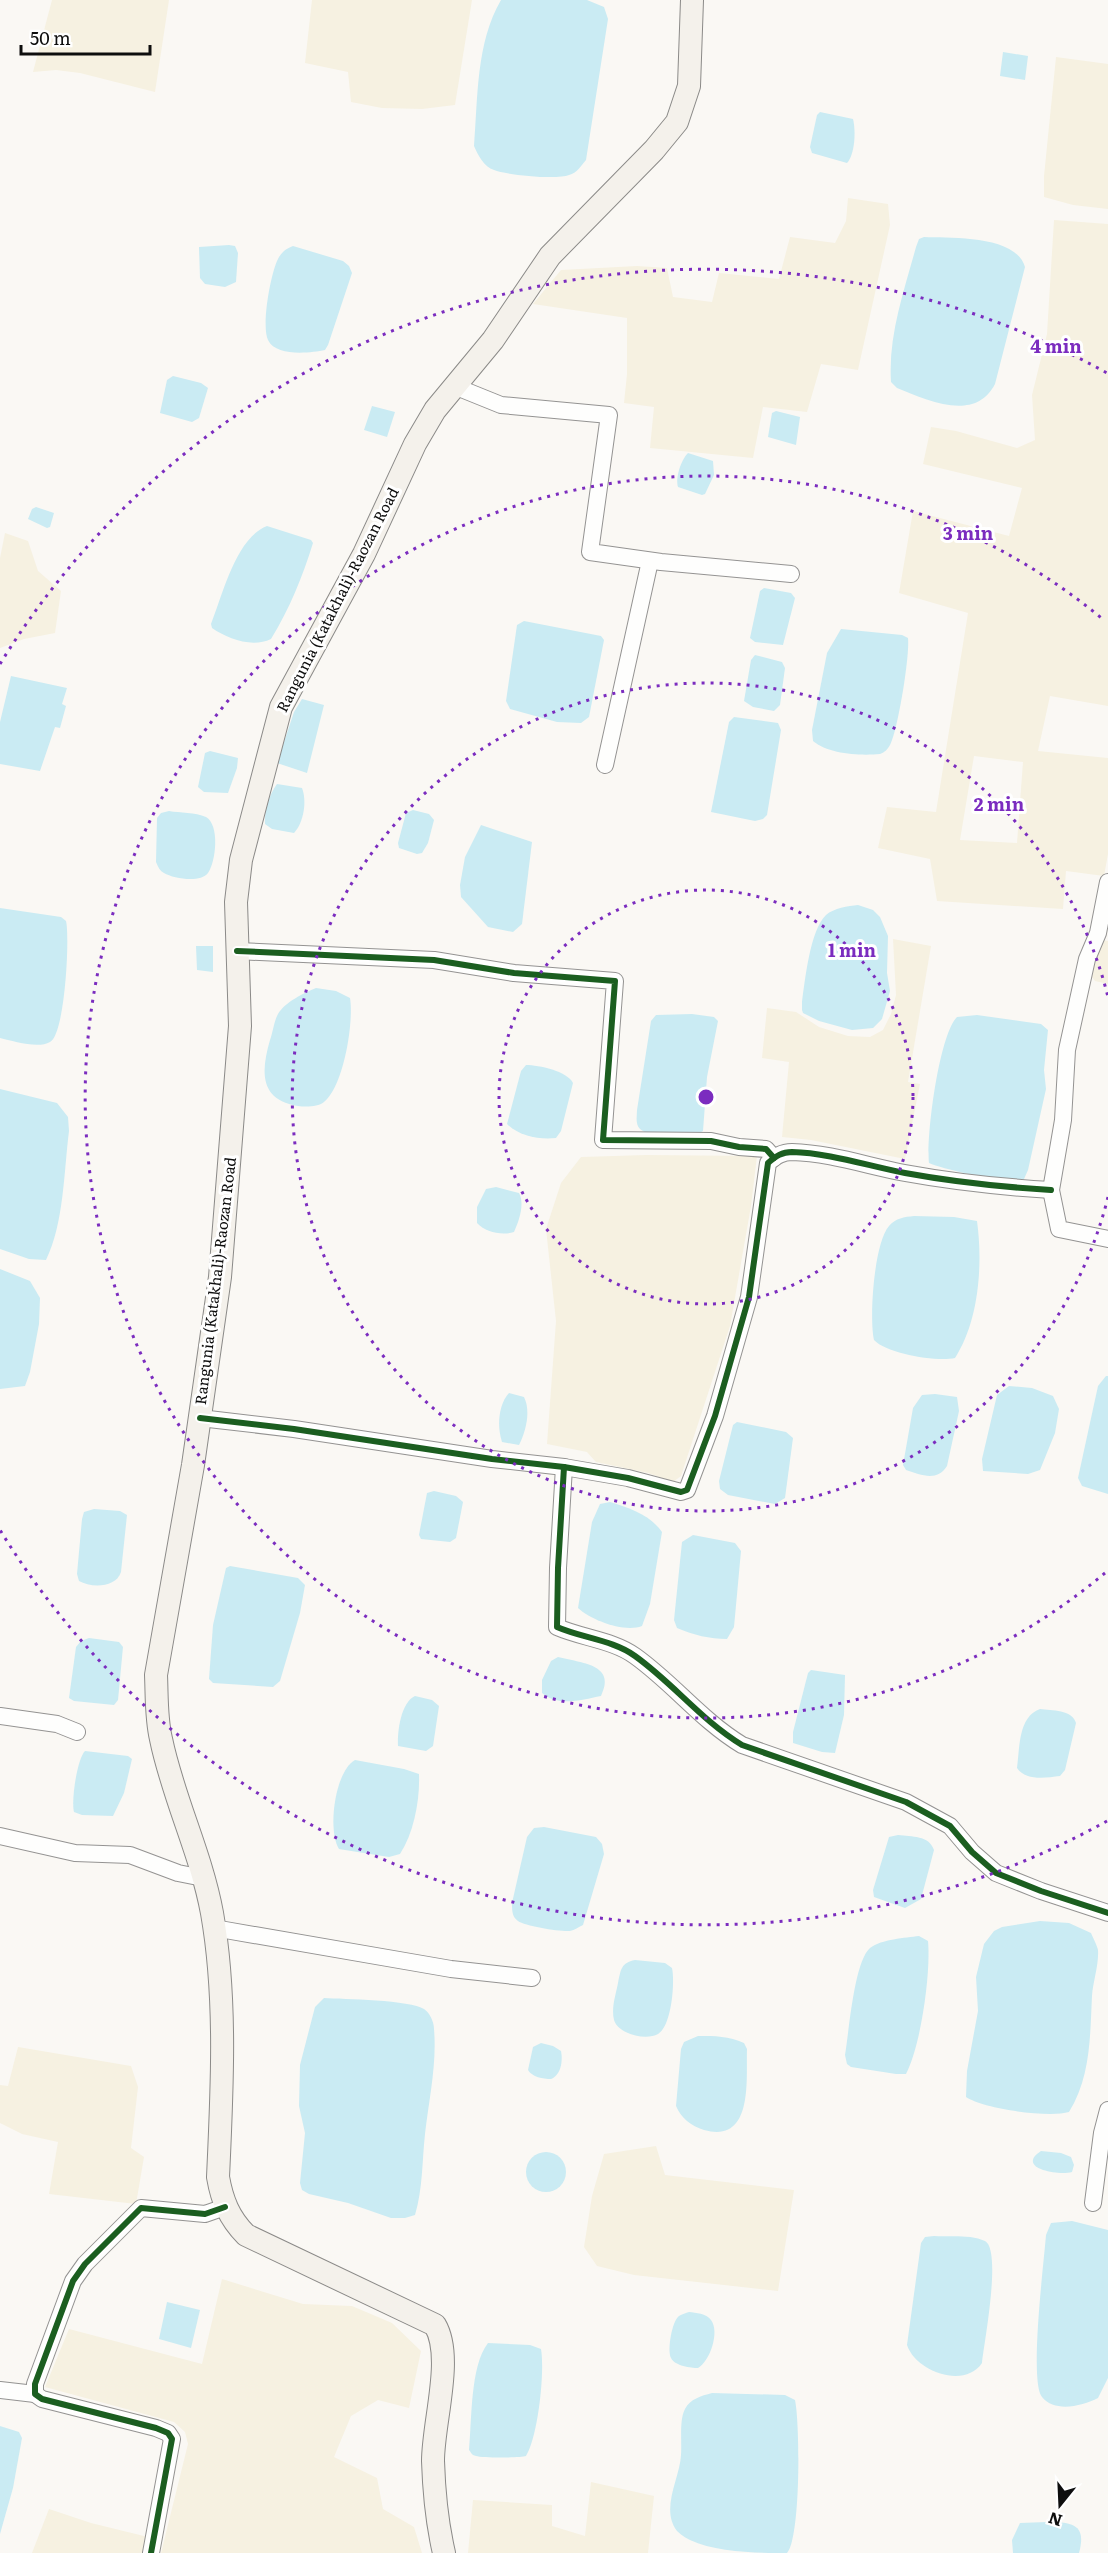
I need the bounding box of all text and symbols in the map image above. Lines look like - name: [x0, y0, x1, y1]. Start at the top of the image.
- scale bar: [21, 18, 150, 56]
- text: 50 m: [30, 24, 71, 51]
- text: 4 min: [1030, 332, 1082, 359]
- street label: Rangunia (Katakhali)-Raozan Road: [270, 483, 404, 716]
- text: 3 min: [943, 519, 994, 546]
- text: 2 min: [974, 790, 1025, 817]
- text: 1 min: [828, 936, 877, 963]
- centre of rings: [696, 1087, 716, 1107]
- street label: Rangunia (Katakhali)-Raozan Road: [188, 1156, 241, 1406]
- north arrow: [1030, 2475, 1090, 2535]
- text: N: [1045, 2507, 1065, 2534]

